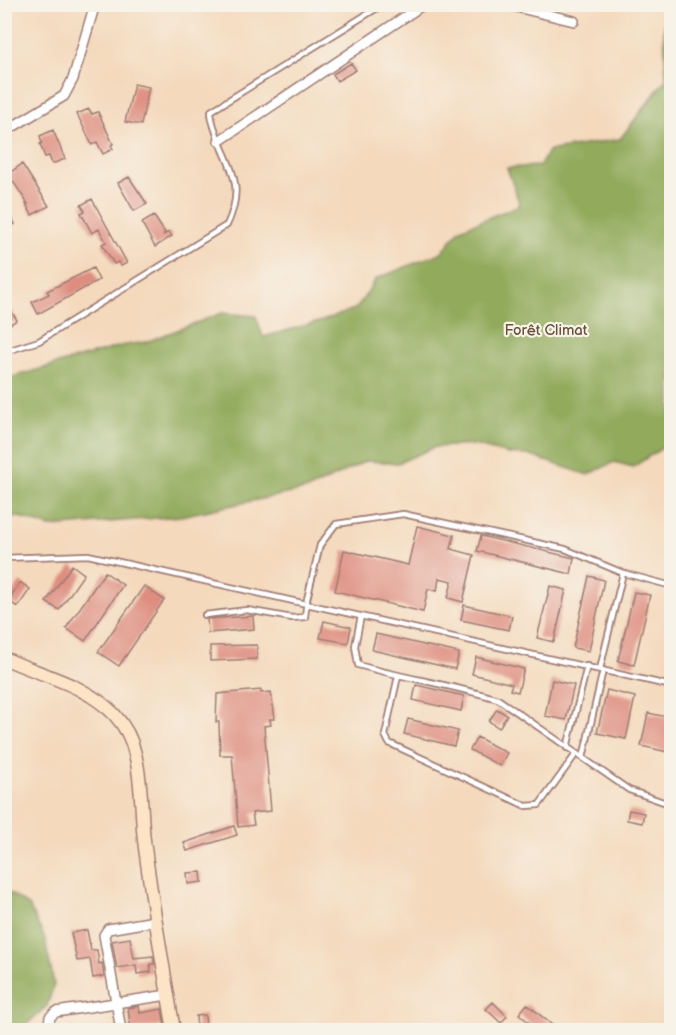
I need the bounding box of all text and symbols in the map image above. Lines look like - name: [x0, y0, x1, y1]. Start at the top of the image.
- park label: Forêt Climat: [505, 321, 588, 340]

